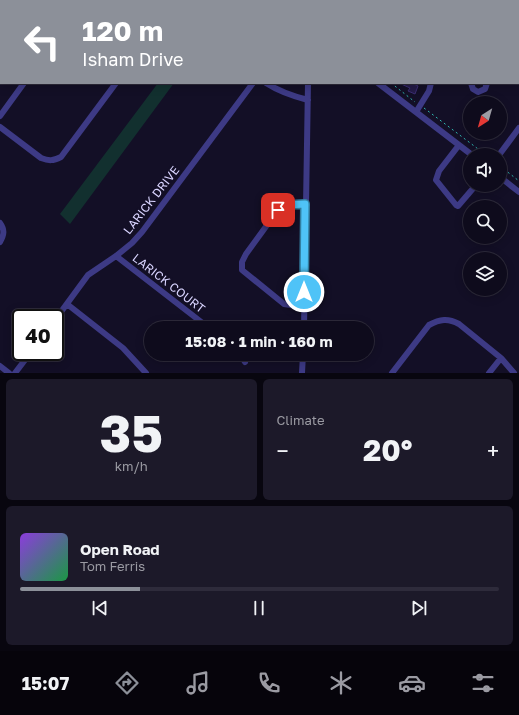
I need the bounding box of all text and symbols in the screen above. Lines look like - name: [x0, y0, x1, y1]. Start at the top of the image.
- text: 120 m: [82, 14, 163, 47]
- icon: left: [16, 16, 68, 68]
- text: Isham Drive: [82, 48, 183, 70]
- north arrow: [463, 96, 507, 140]
- map controls: [463, 96, 507, 296]
- button: sound: [463, 148, 507, 192]
- street label: LARICK DRIVE: [120, 163, 182, 237]
- pin: [261, 193, 295, 227]
- icon: arrive: [267, 199, 289, 221]
- button: search: [463, 200, 507, 244]
- street label: LARICK COURT: [130, 250, 209, 316]
- button: layers: [463, 252, 507, 296]
- position arrow: [283, 271, 325, 313]
- speed limit sign: 40: [12, 309, 64, 361]
- text: 15:08 · 1 min · 160 m: [185, 332, 333, 350]
- text: 35: [100, 401, 163, 463]
- text: Climate: [277, 412, 324, 428]
- text: 20°: [363, 432, 413, 468]
- text: −: [277, 437, 289, 464]
- text: +: [487, 437, 499, 464]
- text: km/h: [115, 458, 148, 474]
- text: Open Road: [80, 540, 160, 558]
- text: Tom Ferris: [80, 558, 145, 574]
- icon: previous: [89, 597, 111, 619]
- icon: pause: [248, 597, 270, 619]
- icon: next: [408, 597, 430, 619]
- icon: directions: [113, 669, 141, 697]
- icon: music: [184, 669, 212, 697]
- icon: phone: [255, 669, 283, 697]
- icon: climate: [327, 669, 355, 697]
- icon: car: [398, 669, 426, 697]
- icon: filters: [469, 669, 497, 697]
- text: 15:07: [22, 672, 69, 694]

